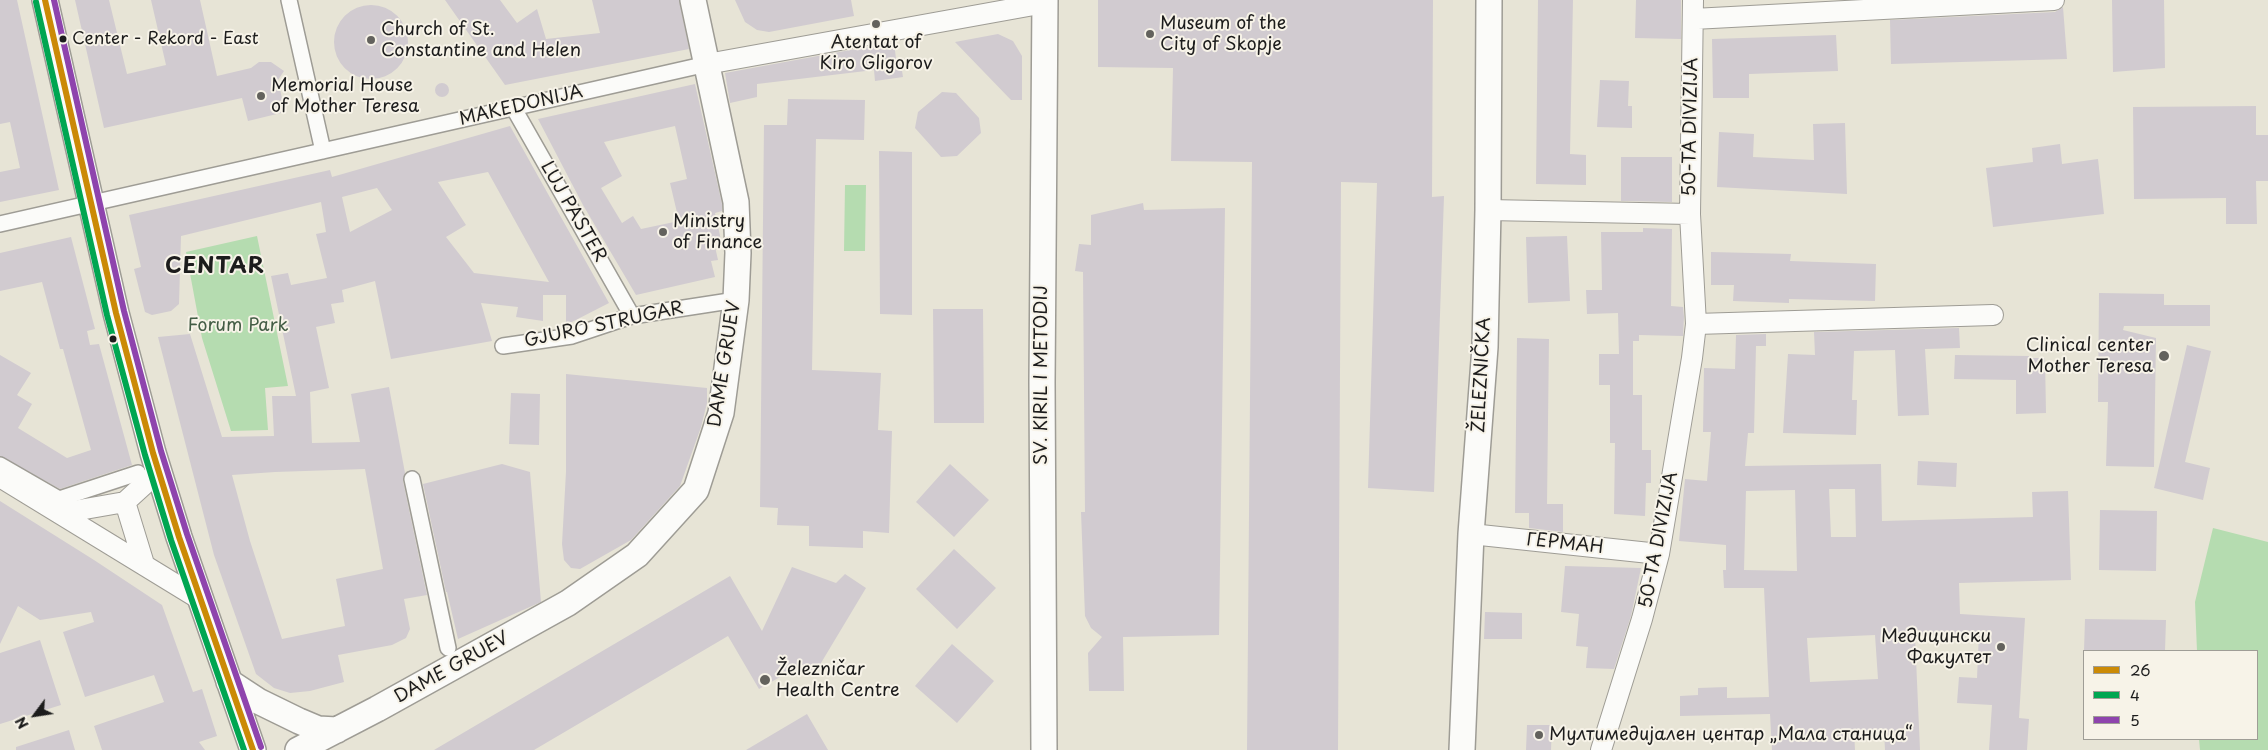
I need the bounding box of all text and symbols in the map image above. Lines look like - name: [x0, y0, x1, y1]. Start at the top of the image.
- place label: Museum of the City of Skopje: [1160, 13, 1286, 56]
- marker: Atentat of Kiro Gligorov: [870, 18, 882, 30]
- place label: Church of St. Constantine and Helen: [381, 19, 581, 62]
- marker: Museum of the City of Skopje: [1144, 28, 1156, 40]
- place label: Center - Rekord - East: [72, 29, 258, 49]
- place label: Atentat of Kiro Gligorov: [820, 32, 932, 74]
- marker: Center - Rekord - East: [58, 34, 68, 44]
- marker: Church of St. Constantine and Helen: [365, 34, 377, 46]
- street label: 50-TA DIVIZIJA: [1679, 57, 1703, 197]
- place label: Memorial House of Mother Teresa: [271, 75, 419, 118]
- street label: MAKEDONIJA: [457, 81, 585, 131]
- marker: Memorial House of Mother Teresa: [255, 90, 267, 102]
- street label: LUJ PASTER: [535, 158, 611, 266]
- place label: Ministry of Finance: [673, 211, 762, 253]
- marker: Ministry of Finance: [657, 226, 669, 238]
- district label: CENTAR: [164, 254, 266, 280]
- street label: SV. KIRIL I METODIJ: [1031, 285, 1053, 465]
- street label: GJURO STRUGAR: [523, 298, 685, 352]
- street label: DAME GRUEV: [704, 299, 746, 429]
- park label: Forum Park: [187, 315, 289, 337]
- street label: ŽELEZNIČKA: [1468, 317, 1496, 433]
- unlabelled marker: [108, 334, 118, 344]
- place label: Clinical center Mother Teresa: [2026, 335, 2153, 378]
- marker: Clinical center Mother Teresa: [2157, 349, 2171, 363]
- street label: 50-TA DIVIZIJA: [1635, 470, 1683, 610]
- street label: ГЕРМАН: [1526, 529, 1604, 559]
- place label: Медицински Факултет: [1881, 626, 1991, 669]
- street label: DAME GRUEV: [391, 628, 513, 708]
- marker: Медицински Факултет: [1995, 641, 2007, 653]
- legend: [2083, 650, 2258, 740]
- text: 26: [2130, 658, 2151, 681]
- place label: Železničar Health Centre: [776, 659, 900, 702]
- marker: Železničar Health Centre: [758, 673, 772, 687]
- text: 4: [2130, 683, 2140, 706]
- north arrow: [10, 690, 60, 740]
- text: 5: [2130, 708, 2140, 731]
- text: N: [10, 713, 34, 733]
- place label: Мултимедијален центар „Мала станица“: [1549, 724, 1912, 746]
- marker: Мултимедијален центар „Мала станица“: [1533, 729, 1545, 741]

